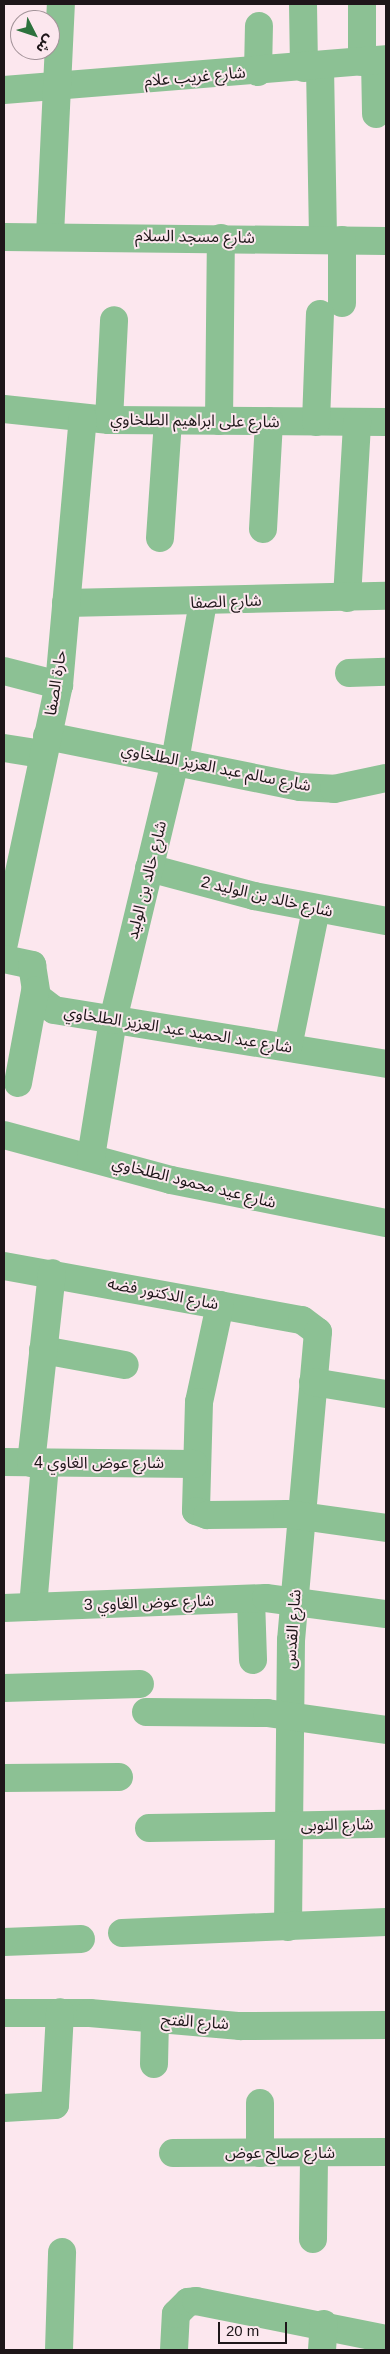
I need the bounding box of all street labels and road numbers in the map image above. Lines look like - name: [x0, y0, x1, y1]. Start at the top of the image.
- street label: شارع غريب علام: [144, 63, 246, 91]
- street label: شارع مسجد السلام: [135, 226, 255, 248]
- street label: شارع على ابراهيم الطلخاوي: [110, 410, 280, 432]
- street label: شارع الصفا: [190, 591, 262, 613]
- street label: حارة الصفا: [41, 649, 71, 717]
- street label: شارع سالم عبد العزيز الطلخاوي: [119, 740, 313, 796]
- street label: شارع خالد بن الوليد: [123, 819, 171, 941]
- street label: شارع خالد بن الوليد 2: [199, 872, 335, 922]
- street label: شارع عبد الحميد عبد العزيز الطلخاوي: [62, 1002, 294, 1058]
- street label: شارع عيد محمود الطلخاوي: [110, 1153, 278, 1213]
- street label: شارع الدكتور فضه: [106, 1274, 220, 1314]
- street label: شارع عوض الغاوي 4: [34, 1453, 164, 1473]
- street label: شارع القدس: [281, 1589, 305, 1669]
- street label: شارع عوض الغاوي 3: [84, 1591, 214, 1615]
- street label: شارع النوبى: [300, 1815, 374, 1835]
- street label: شارع الفتح: [160, 2010, 230, 2034]
- street label: شارع صالح عوض: [225, 2143, 335, 2163]

